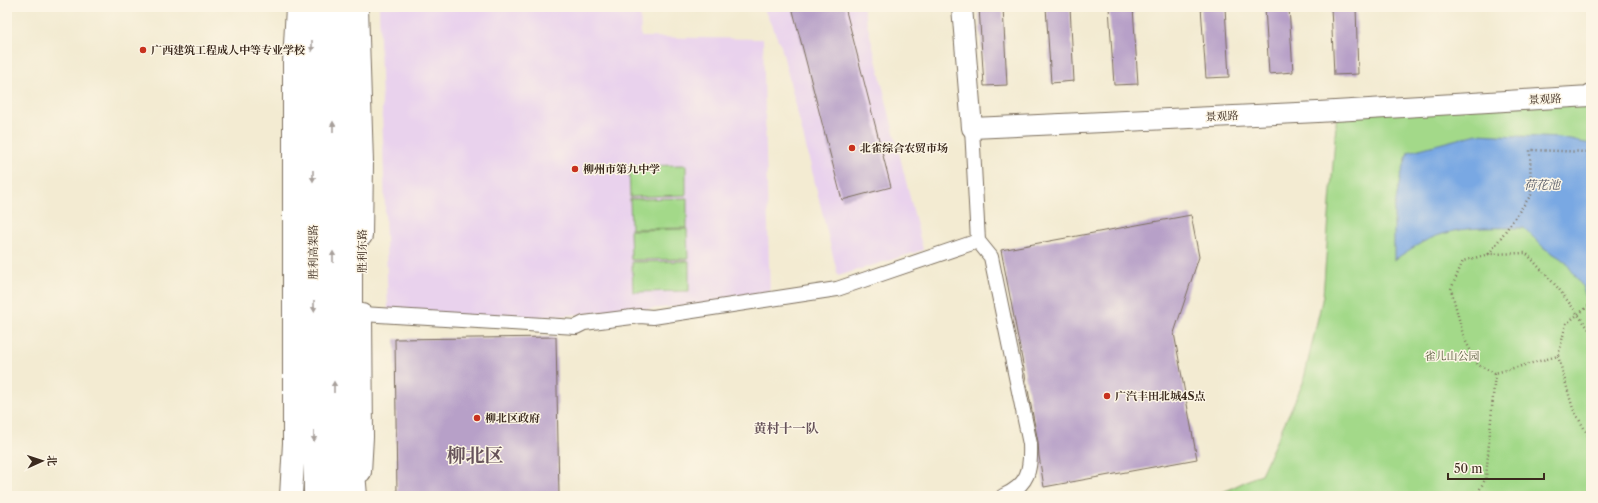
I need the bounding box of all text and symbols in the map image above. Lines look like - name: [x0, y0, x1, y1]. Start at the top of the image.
- one-way arrow: [309, 40, 315, 53]
- place label: 广西建筑工程成人中等专业学校: [151, 43, 305, 57]
- marker: 广西建筑工程成人中等专业学校: [138, 45, 148, 55]
- street label: 景观路: [1528, 91, 1562, 107]
- street label: 景观路: [1205, 108, 1239, 124]
- one-way arrow: [330, 120, 336, 133]
- place label: 北雀综合农贸市场: [860, 141, 948, 155]
- marker: 北雀综合农贸市场: [847, 143, 857, 153]
- place label: 柳州市第九中学: [583, 162, 660, 176]
- marker: 柳州市第九中学: [570, 164, 580, 174]
- one-way arrow: [310, 170, 316, 183]
- water label: 荷花池: [1524, 177, 1562, 192]
- street label: 胜利高架路: [306, 225, 320, 280]
- street label: 胜利东路: [355, 229, 369, 273]
- one-way arrow: [330, 250, 336, 263]
- one-way arrow: [311, 300, 317, 313]
- park label: 雀儿山公园: [1425, 349, 1480, 363]
- one-way arrow: [331, 380, 337, 393]
- place label: 广汽丰田北城4S点: [1115, 389, 1206, 403]
- marker: 广汽丰田北城4S点: [1102, 391, 1112, 401]
- place label: 柳北区政府: [485, 411, 540, 425]
- marker: 柳北区政府: [472, 413, 482, 423]
- district label: 黄村十一队: [753, 420, 819, 436]
- one-way arrow: [311, 430, 317, 443]
- north arrow: [22, 441, 62, 481]
- district label: 柳北区: [446, 444, 504, 467]
- text: 北: [45, 455, 59, 466]
- scale bar: [1448, 455, 1544, 481]
- text: 50 m: [1454, 461, 1483, 476]

